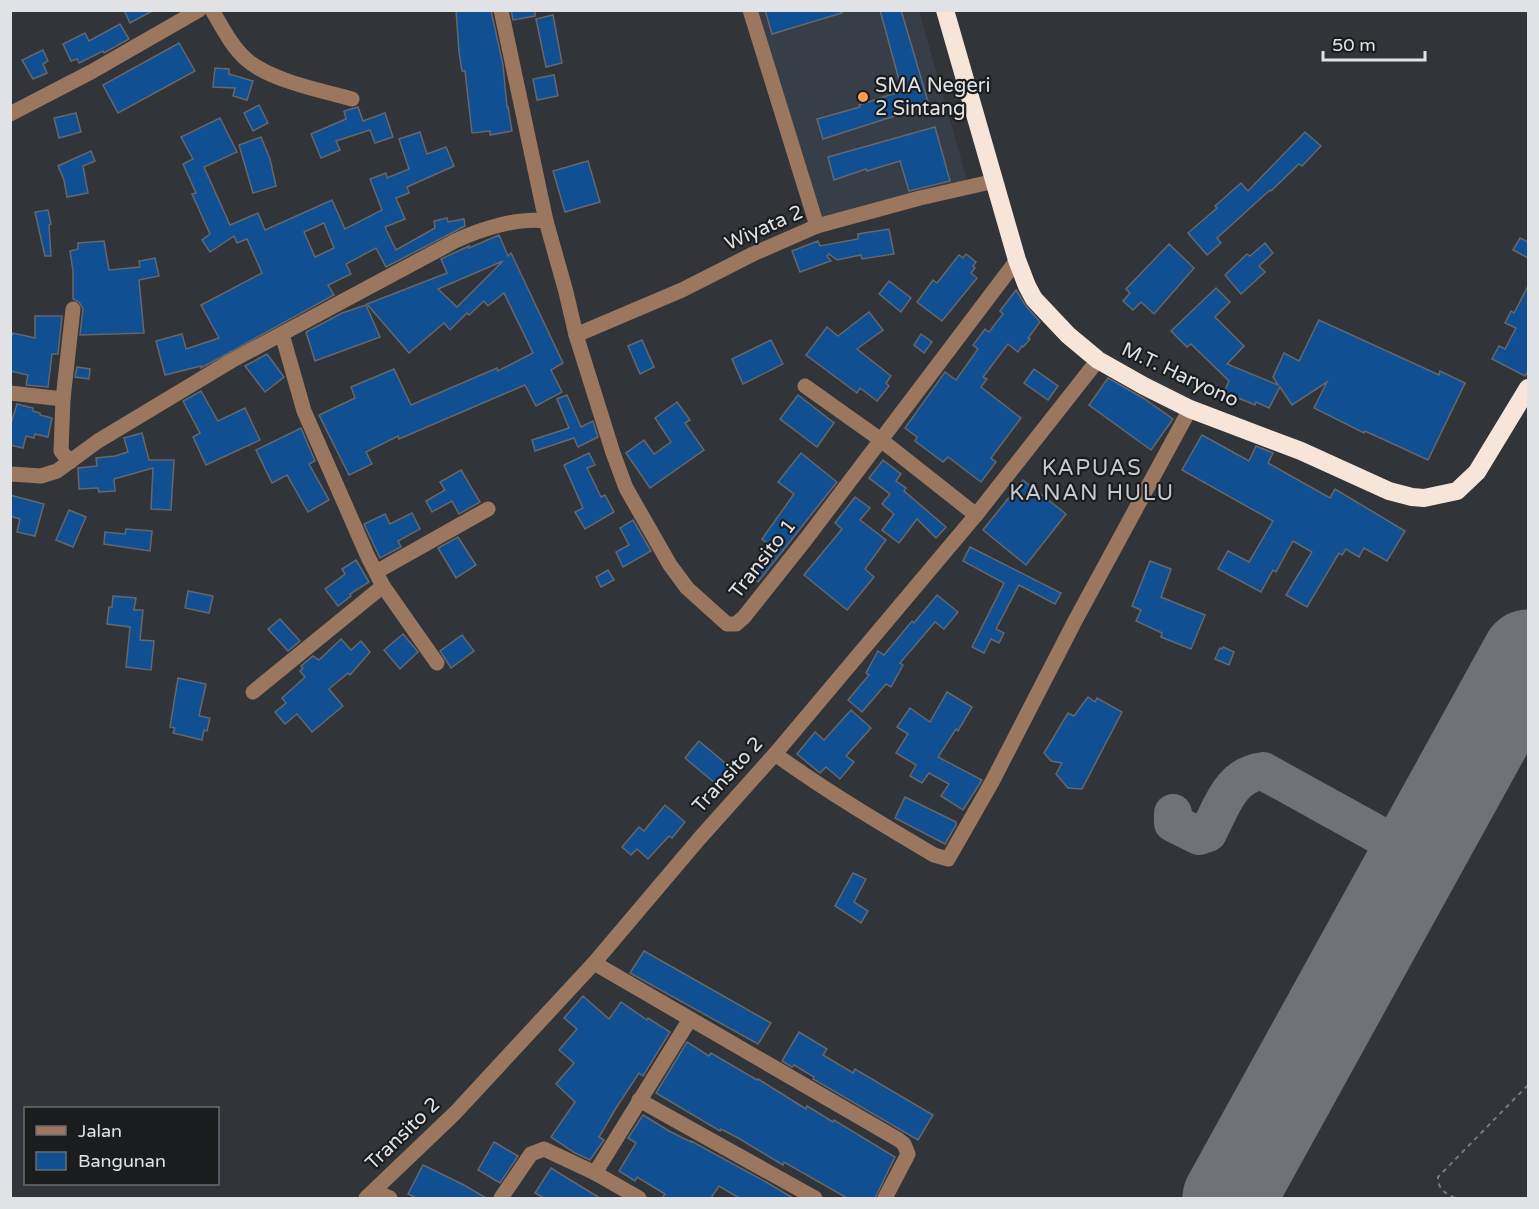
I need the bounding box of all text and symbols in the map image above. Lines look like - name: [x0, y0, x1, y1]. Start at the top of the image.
- scale bar: [1323, 24, 1425, 62]
- text: 50 m: [1332, 34, 1376, 56]
- place label: SMA Negeri 2 Sintang: [875, 74, 990, 121]
- marker: SMA Negeri 2 Sintang: [856, 90, 870, 104]
- street label: Wiyata 2: [721, 200, 807, 256]
- street label: M.T. Haryono: [1118, 337, 1242, 413]
- district label: KAPUAS KANAN HULU: [1009, 455, 1175, 506]
- street label: Transito 1: [725, 515, 801, 603]
- street label: Transito 2: [688, 732, 768, 818]
- street label: Transito 2: [361, 1093, 445, 1175]
- legend: [24, 1107, 219, 1185]
- text: Jalan: [78, 1120, 122, 1142]
- text: Bangunan: [78, 1150, 166, 1172]

